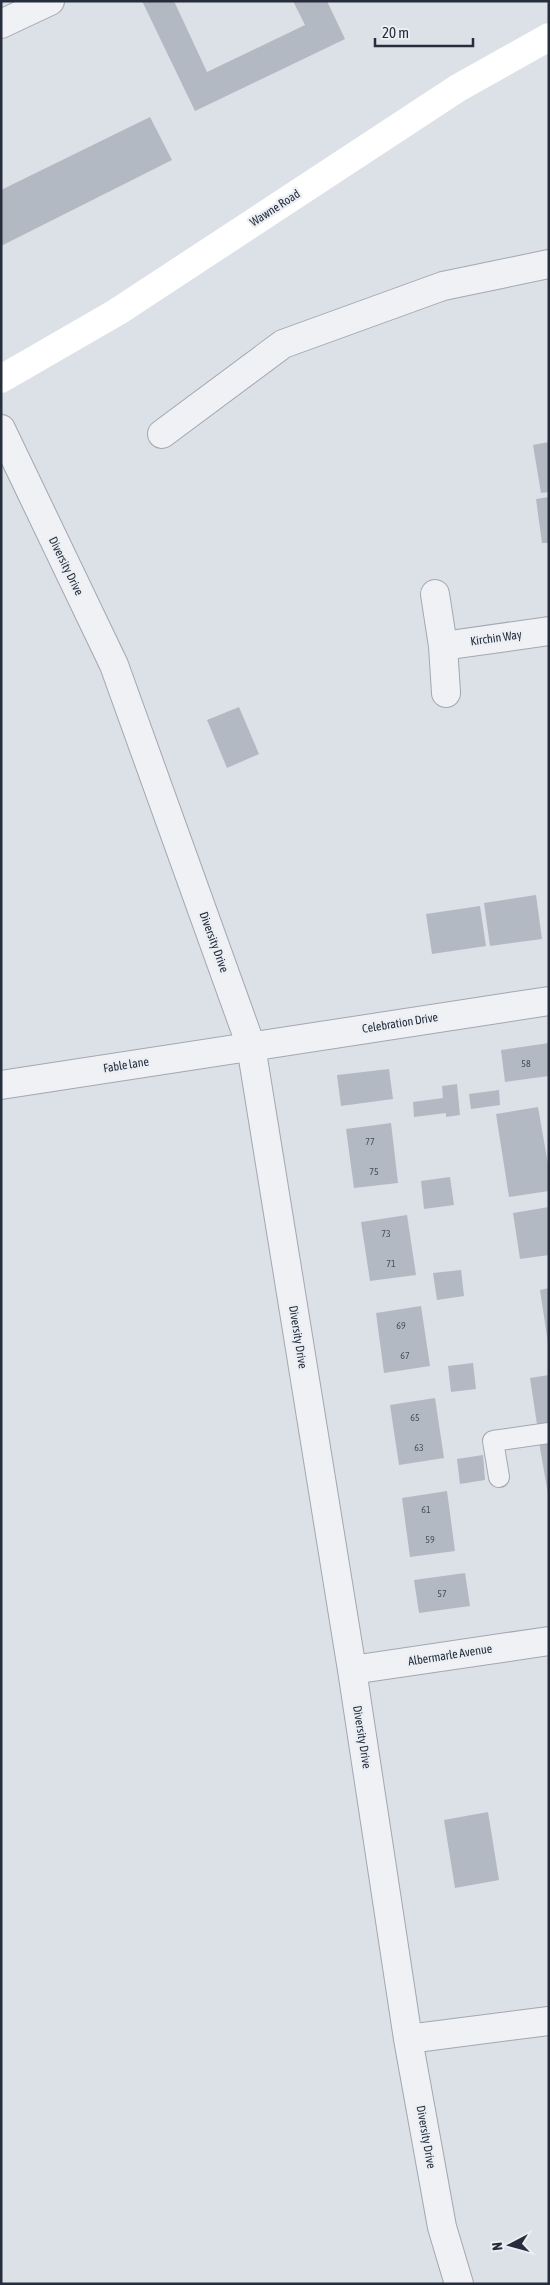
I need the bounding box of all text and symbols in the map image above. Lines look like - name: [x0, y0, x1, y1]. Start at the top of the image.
- scale bar: [375, 15, 472, 47]
- text: 20 m: [382, 24, 409, 41]
- street label: Wawne Road: [247, 187, 303, 229]
- street label: Diversity Drive: [46, 534, 86, 598]
- street label: Kirchin Way: [470, 627, 523, 649]
- street label: Diversity Drive: [197, 910, 231, 974]
- street label: Celebration Drive: [361, 1010, 439, 1036]
- street label: Fable lane: [102, 1054, 150, 1076]
- house number: 58: [521, 1058, 531, 1069]
- house number: 77: [365, 1136, 375, 1147]
- house number: 75: [369, 1166, 379, 1177]
- house number: 73: [381, 1228, 391, 1239]
- house number: 71: [386, 1258, 396, 1269]
- street label: Diversity Drive: [286, 1304, 310, 1370]
- house number: 69: [396, 1320, 406, 1331]
- house number: 67: [400, 1350, 410, 1361]
- house number: 65: [410, 1412, 420, 1423]
- house number: 63: [414, 1442, 424, 1453]
- house number: 61: [421, 1504, 431, 1515]
- house number: 59: [425, 1534, 435, 1545]
- house number: 57: [437, 1588, 447, 1599]
- street label: Albermarle Avenue: [407, 1641, 493, 1669]
- street label: Diversity Drive: [350, 1704, 374, 1770]
- street label: Diversity Drive: [414, 2104, 438, 2170]
- north arrow: [485, 2220, 535, 2270]
- text: N: [489, 2241, 505, 2251]

